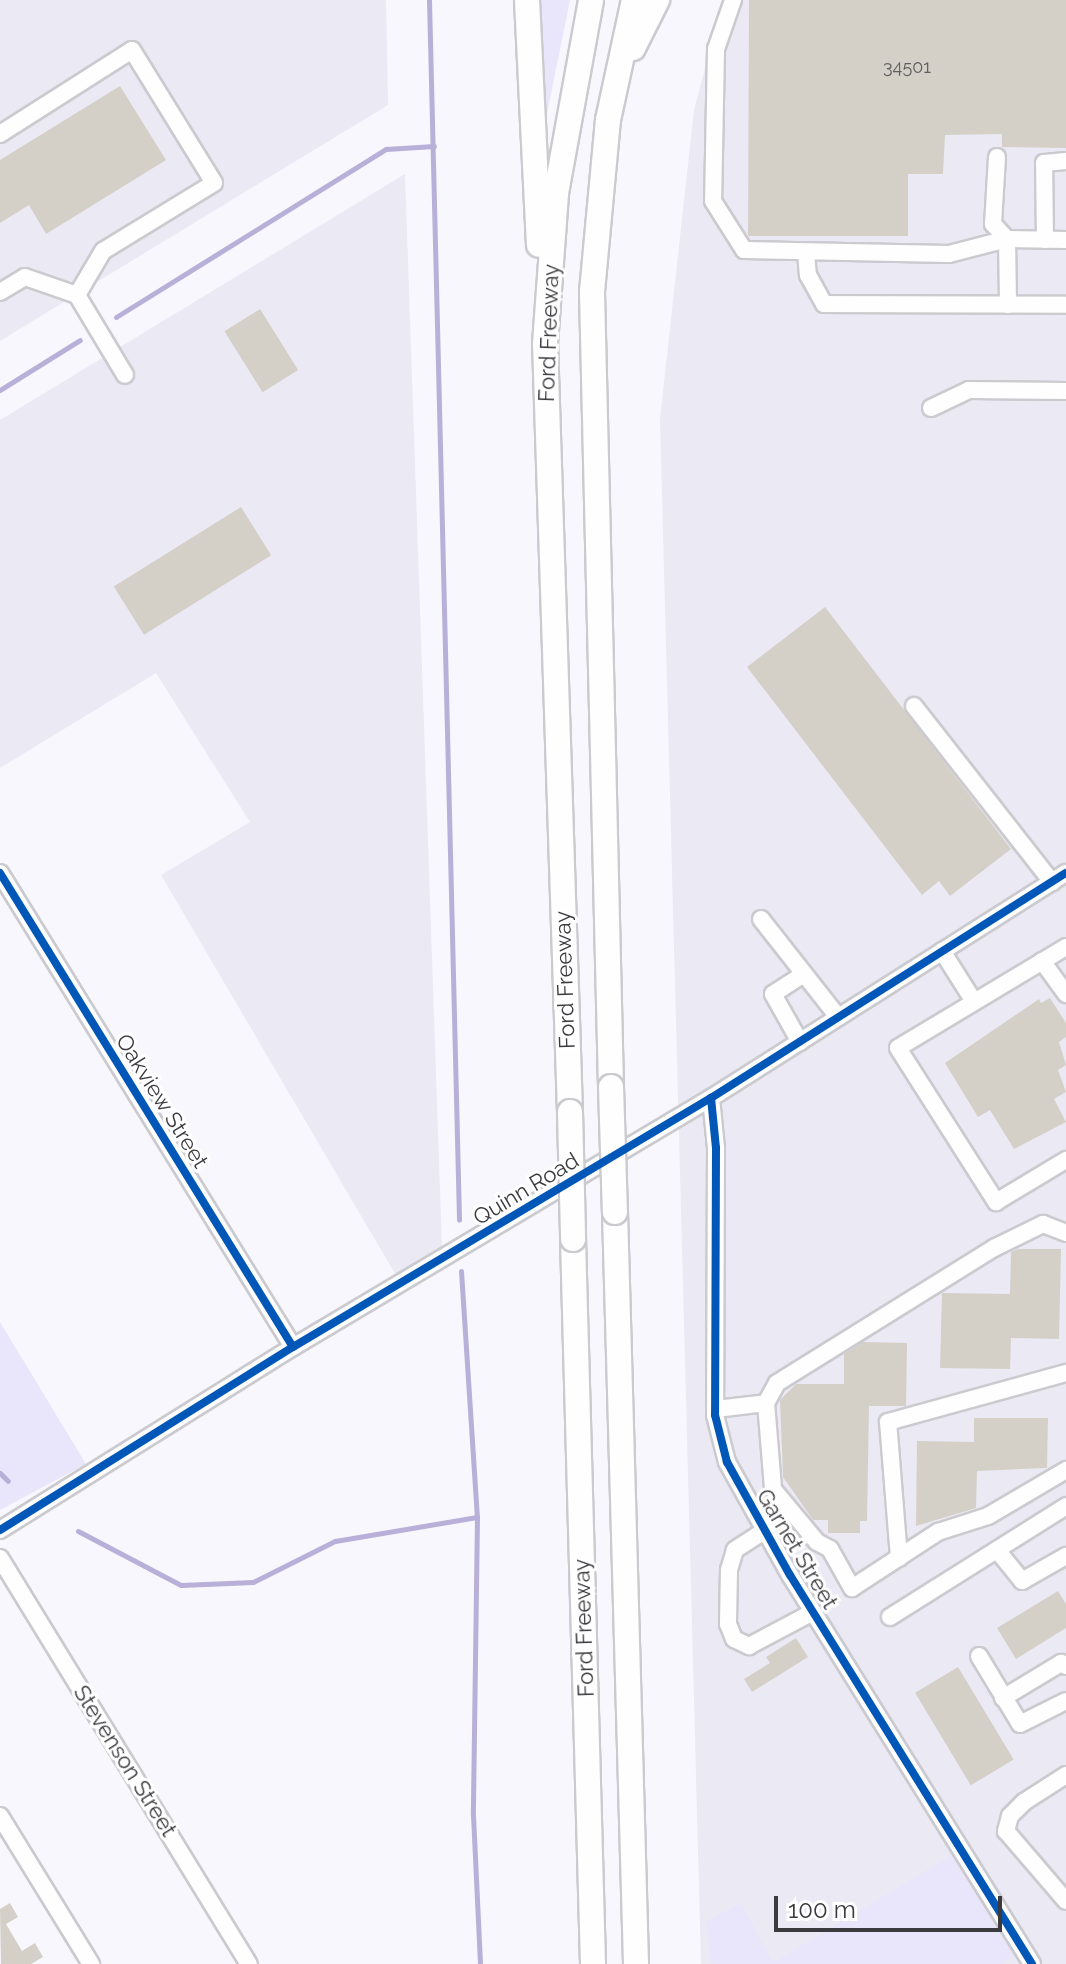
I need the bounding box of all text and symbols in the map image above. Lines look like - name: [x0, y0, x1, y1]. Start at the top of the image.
- house number: 34501: [883, 56, 931, 78]
- street label: Ford Freeway: [533, 263, 565, 403]
- street label: Ford Freeway: [549, 910, 581, 1050]
- street label: Oakview Street: [110, 1029, 214, 1173]
- street label: Quinn Road: [468, 1147, 584, 1231]
- street label: Garnet Street: [751, 1484, 843, 1614]
- street label: Ford Freeway: [568, 1558, 600, 1698]
- street label: Stevenson Street: [68, 1681, 182, 1841]
- scale bar: [778, 1880, 1006, 1930]
- text: 100 m: [788, 1895, 856, 1924]

